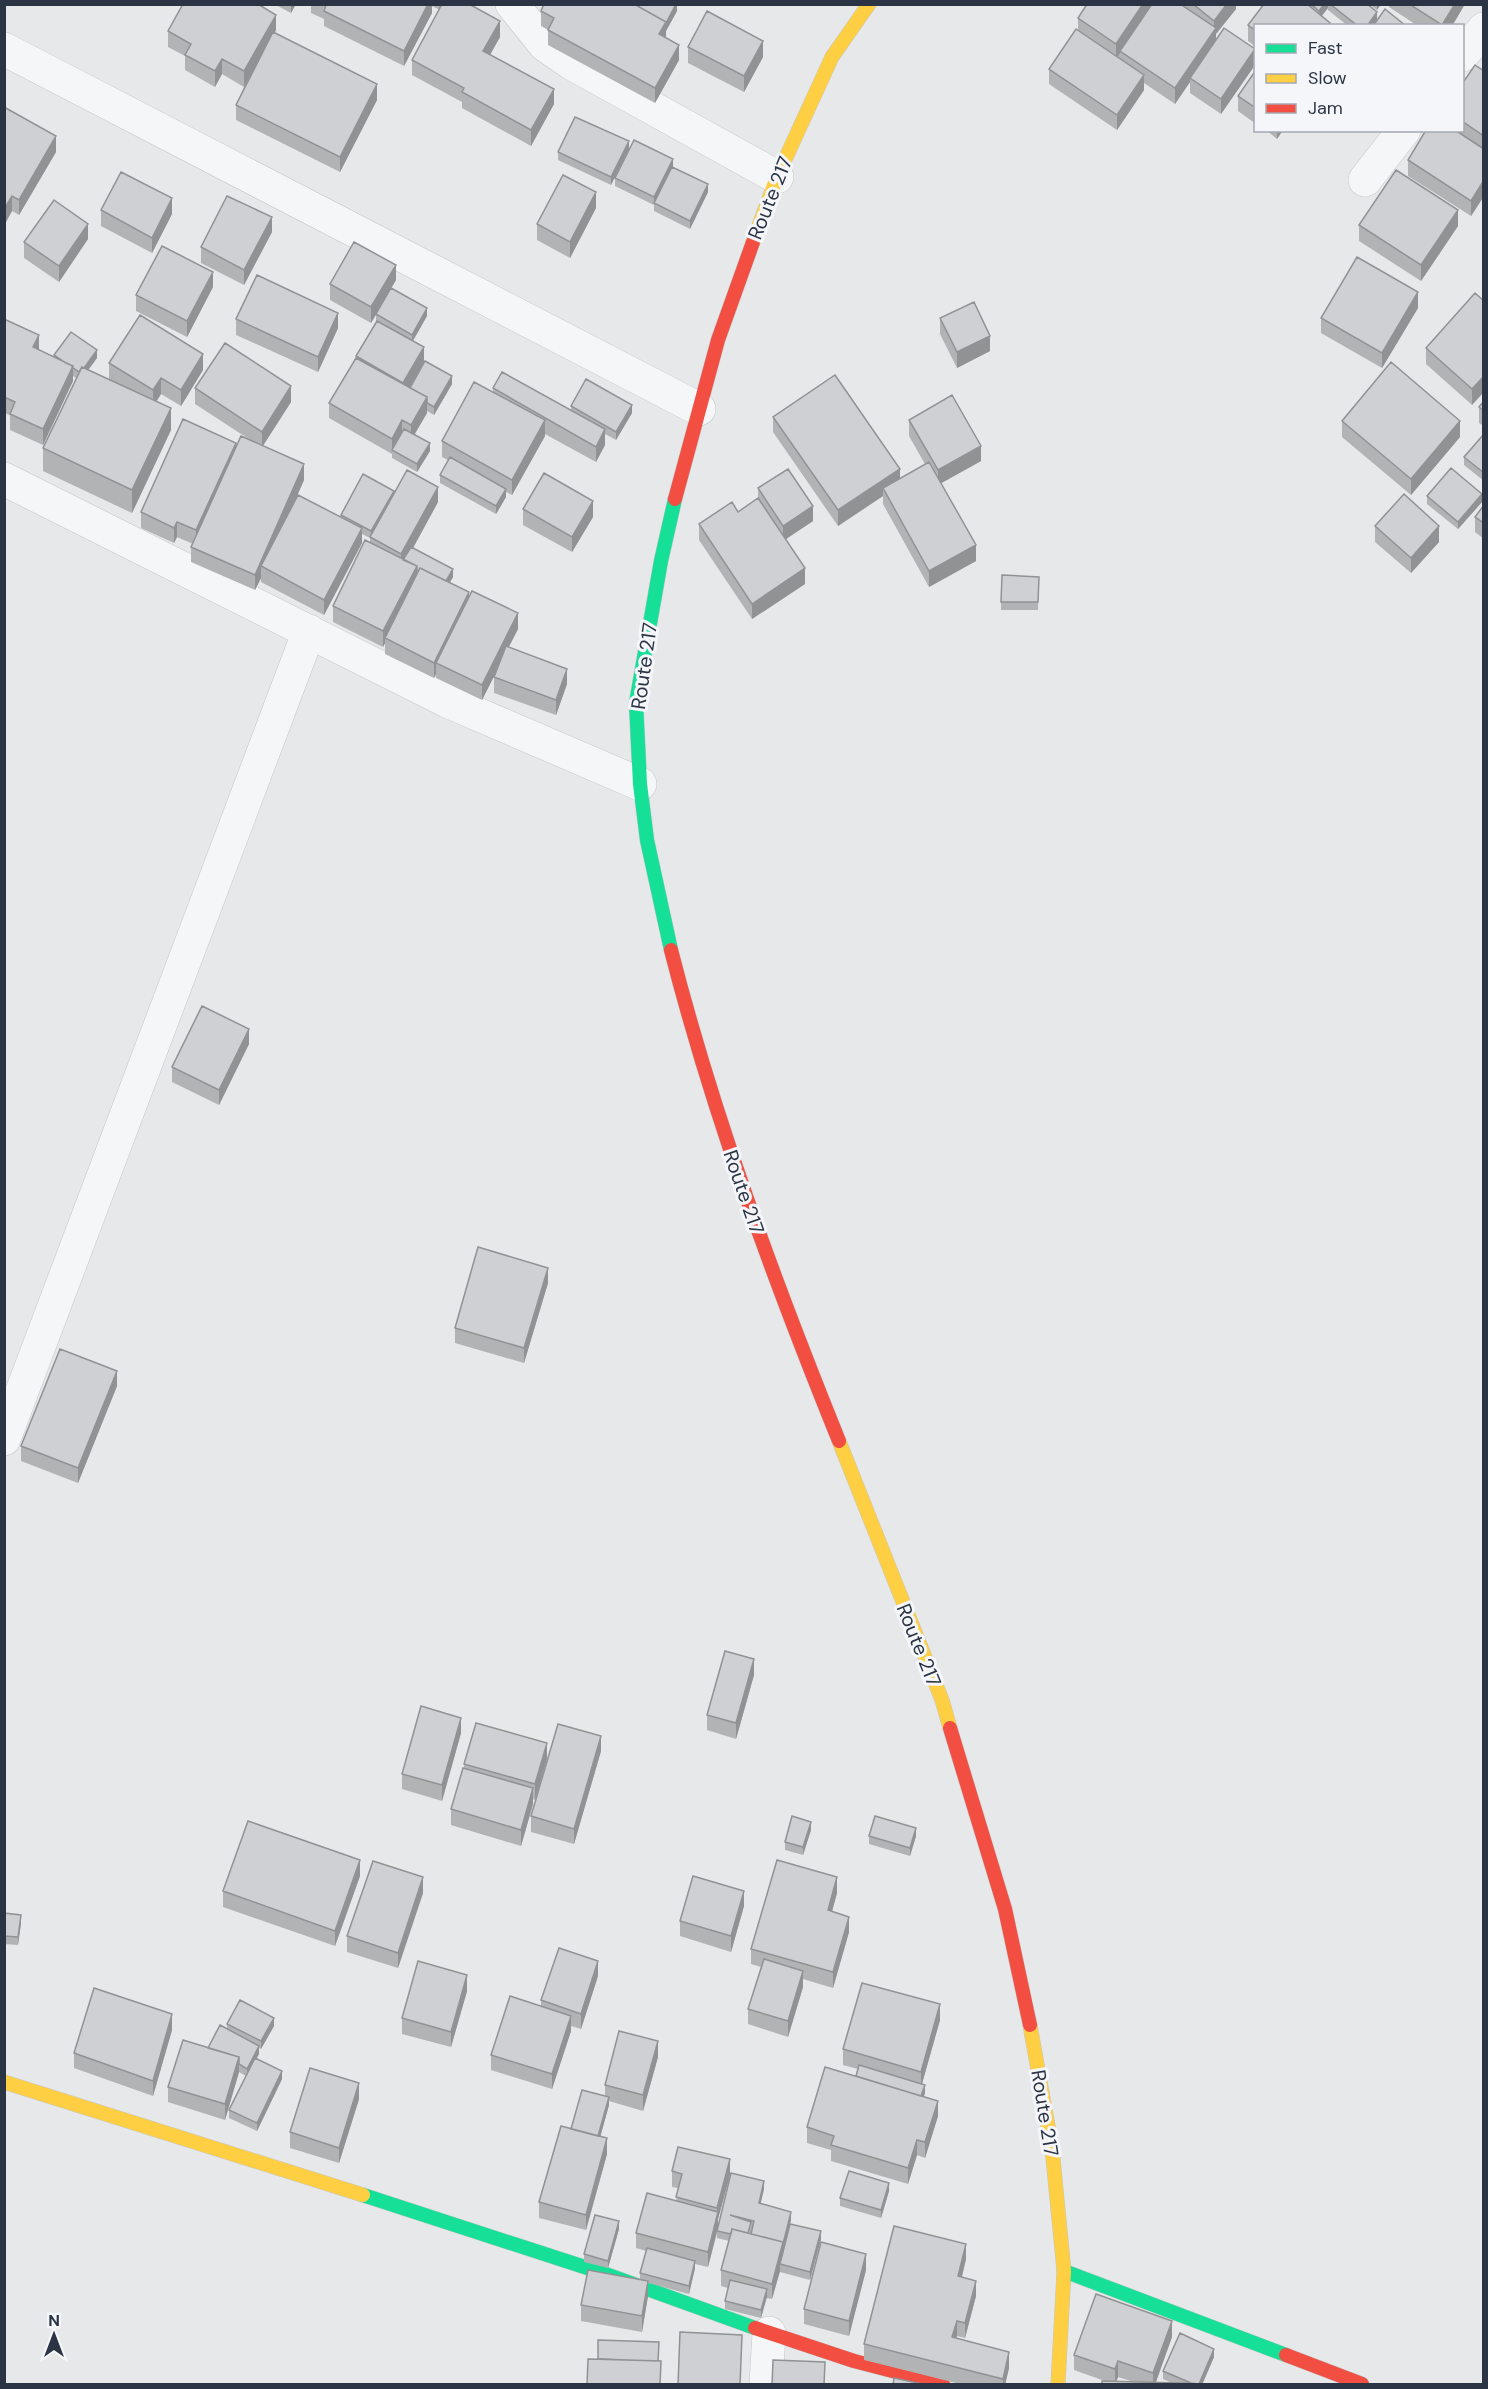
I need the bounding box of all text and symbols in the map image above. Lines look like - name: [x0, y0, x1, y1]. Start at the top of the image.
- legend: [1254, 24, 1464, 132]
- text: Fast: [1308, 36, 1343, 60]
- text: Slow: [1308, 66, 1347, 90]
- text: Jam: [1308, 96, 1343, 120]
- street label: Route 217: [742, 153, 798, 243]
- street label: Route 217: [625, 621, 663, 711]
- street label: Route 217: [718, 1147, 770, 1237]
- street label: Route 217: [891, 1600, 947, 1690]
- street label: Route 217: [1025, 2068, 1065, 2158]
- north arrow: [24, 2305, 84, 2365]
- text: N: [48, 2310, 60, 2331]

